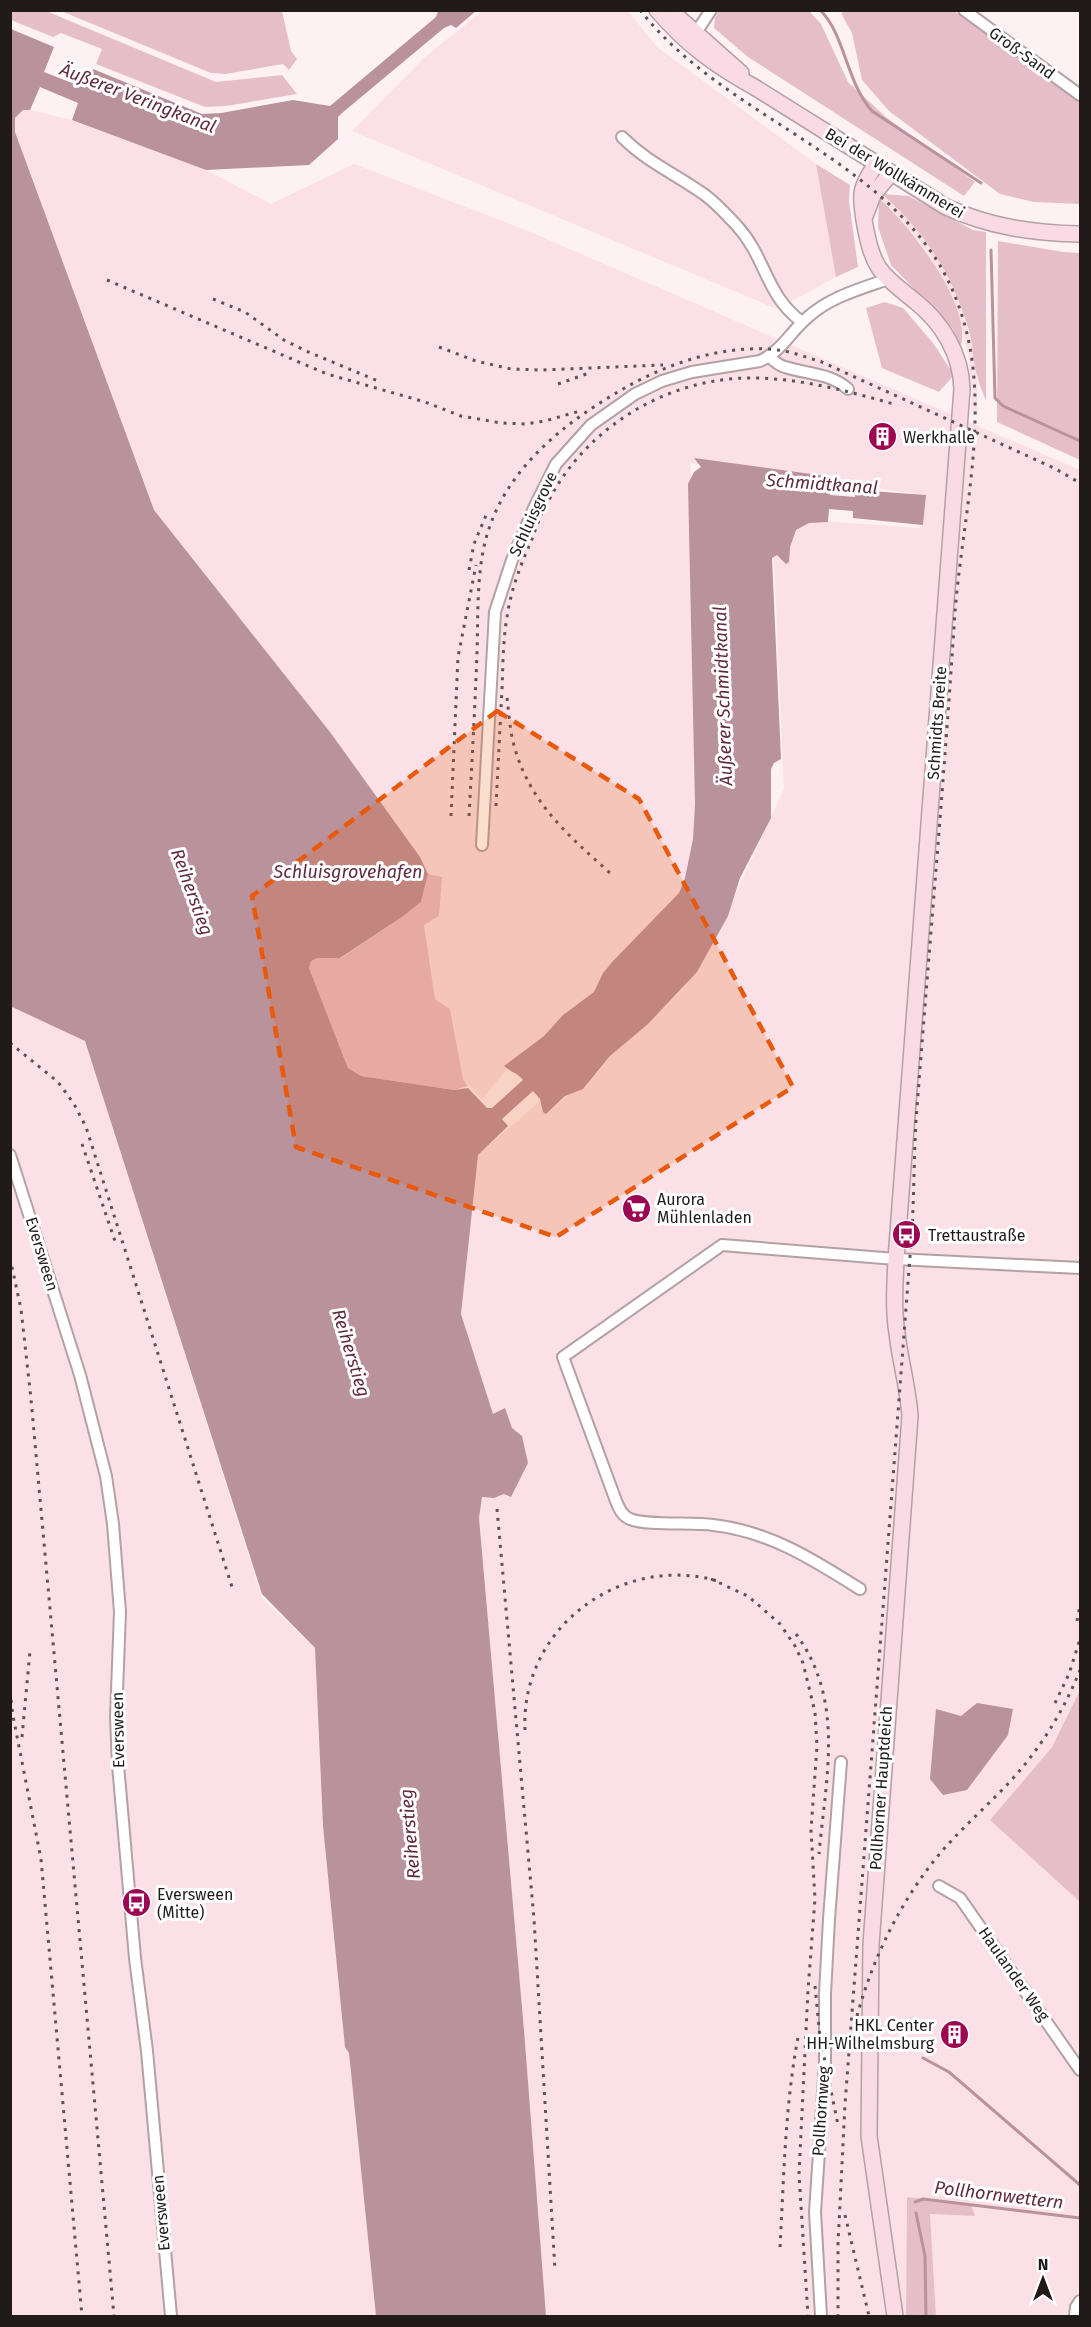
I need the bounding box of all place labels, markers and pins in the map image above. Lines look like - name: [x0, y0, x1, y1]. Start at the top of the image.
- building icon: Werkhalle: [866, 421, 898, 453]
- place label: Werkhalle: [903, 428, 975, 447]
- place label: Aurora Mühlenladen: [657, 1190, 752, 1227]
- supermarket icon: Aurora Mühlenladen: [620, 1192, 652, 1224]
- bus stop icon: Trettaustraße: [891, 1219, 923, 1251]
- place label: Trettaustraße: [928, 1226, 1025, 1245]
- place label: Eversween (Mitte): [157, 1885, 233, 1922]
- bus stop icon: Eversween (Mitte): [120, 1887, 152, 1919]
- place label: HKL Center HH-Wilhelmsburg: [806, 2016, 935, 2053]
- building icon: HKL Center HH-Wilhelmsburg: [939, 2018, 971, 2050]

